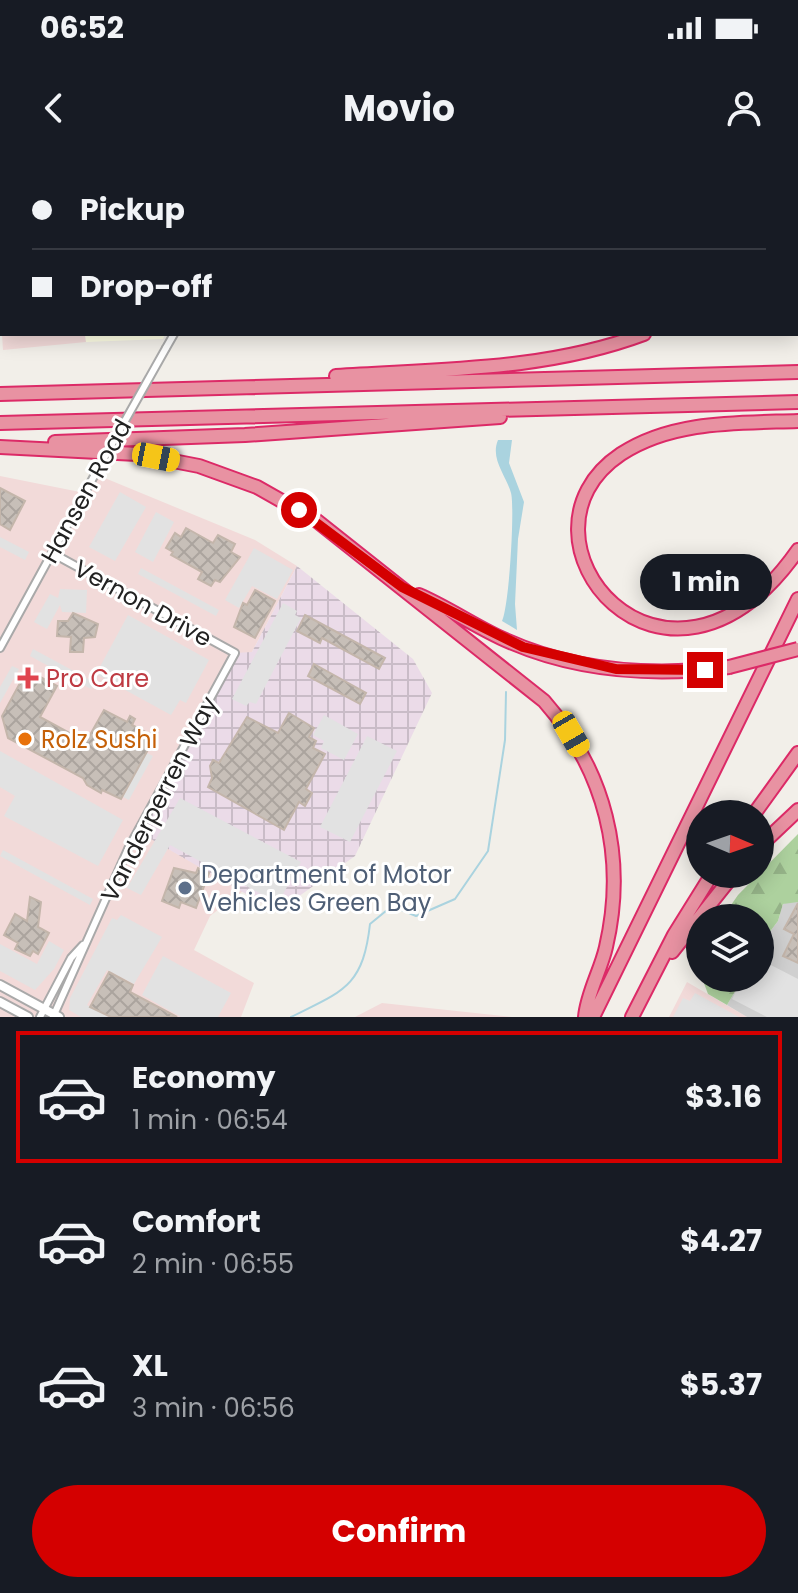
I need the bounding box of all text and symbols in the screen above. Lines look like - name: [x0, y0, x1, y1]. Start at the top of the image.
- text: 06:52: [40, 6, 124, 49]
- text: Movio: [343, 83, 455, 134]
- icon: back: [32, 86, 76, 130]
- icon: person: [722, 86, 766, 130]
- text: Pickup: [80, 188, 185, 231]
- text: Drop-off: [80, 265, 212, 308]
- street label: Hansen Road: [33, 413, 139, 569]
- car: [130, 441, 182, 473]
- route start: [281, 492, 317, 528]
- street label: Vernon Drive: [68, 552, 218, 654]
- callout: 1 min: [639, 554, 771, 610]
- text: 1 min: [672, 564, 740, 600]
- route end: [687, 652, 723, 688]
- place label: Pro Care: [46, 662, 149, 695]
- marker: Pro Care: [17, 667, 39, 689]
- street label: Vanderperren Way: [93, 690, 225, 907]
- car: [549, 707, 593, 761]
- place label: Rolz Sushi: [41, 723, 157, 756]
- marker: Rolz Sushi: [16, 730, 34, 748]
- north arrow: [686, 800, 774, 888]
- map controls: [686, 800, 774, 992]
- place label: Department of Motor Vehicles Green Bay: [201, 858, 452, 919]
- marker: Department of Motor Vehicles Green Bay: [176, 879, 194, 897]
- button: layers: [686, 904, 774, 992]
- text: Economy: [132, 1056, 276, 1099]
- icon: car: [36, 1061, 108, 1133]
- text: $3.16: [685, 1075, 762, 1118]
- text: 1 min · 06:54: [132, 1102, 288, 1138]
- text: Comfort: [132, 1200, 261, 1243]
- icon: car: [36, 1205, 108, 1277]
- text: $4.27: [680, 1219, 762, 1262]
- text: 2 min · 06:55: [132, 1246, 294, 1282]
- text: XL: [132, 1344, 168, 1387]
- icon: car: [36, 1349, 108, 1421]
- text: $5.37: [680, 1363, 762, 1406]
- text: 3 min · 06:56: [132, 1390, 295, 1426]
- button: Confirm: [32, 1485, 766, 1577]

